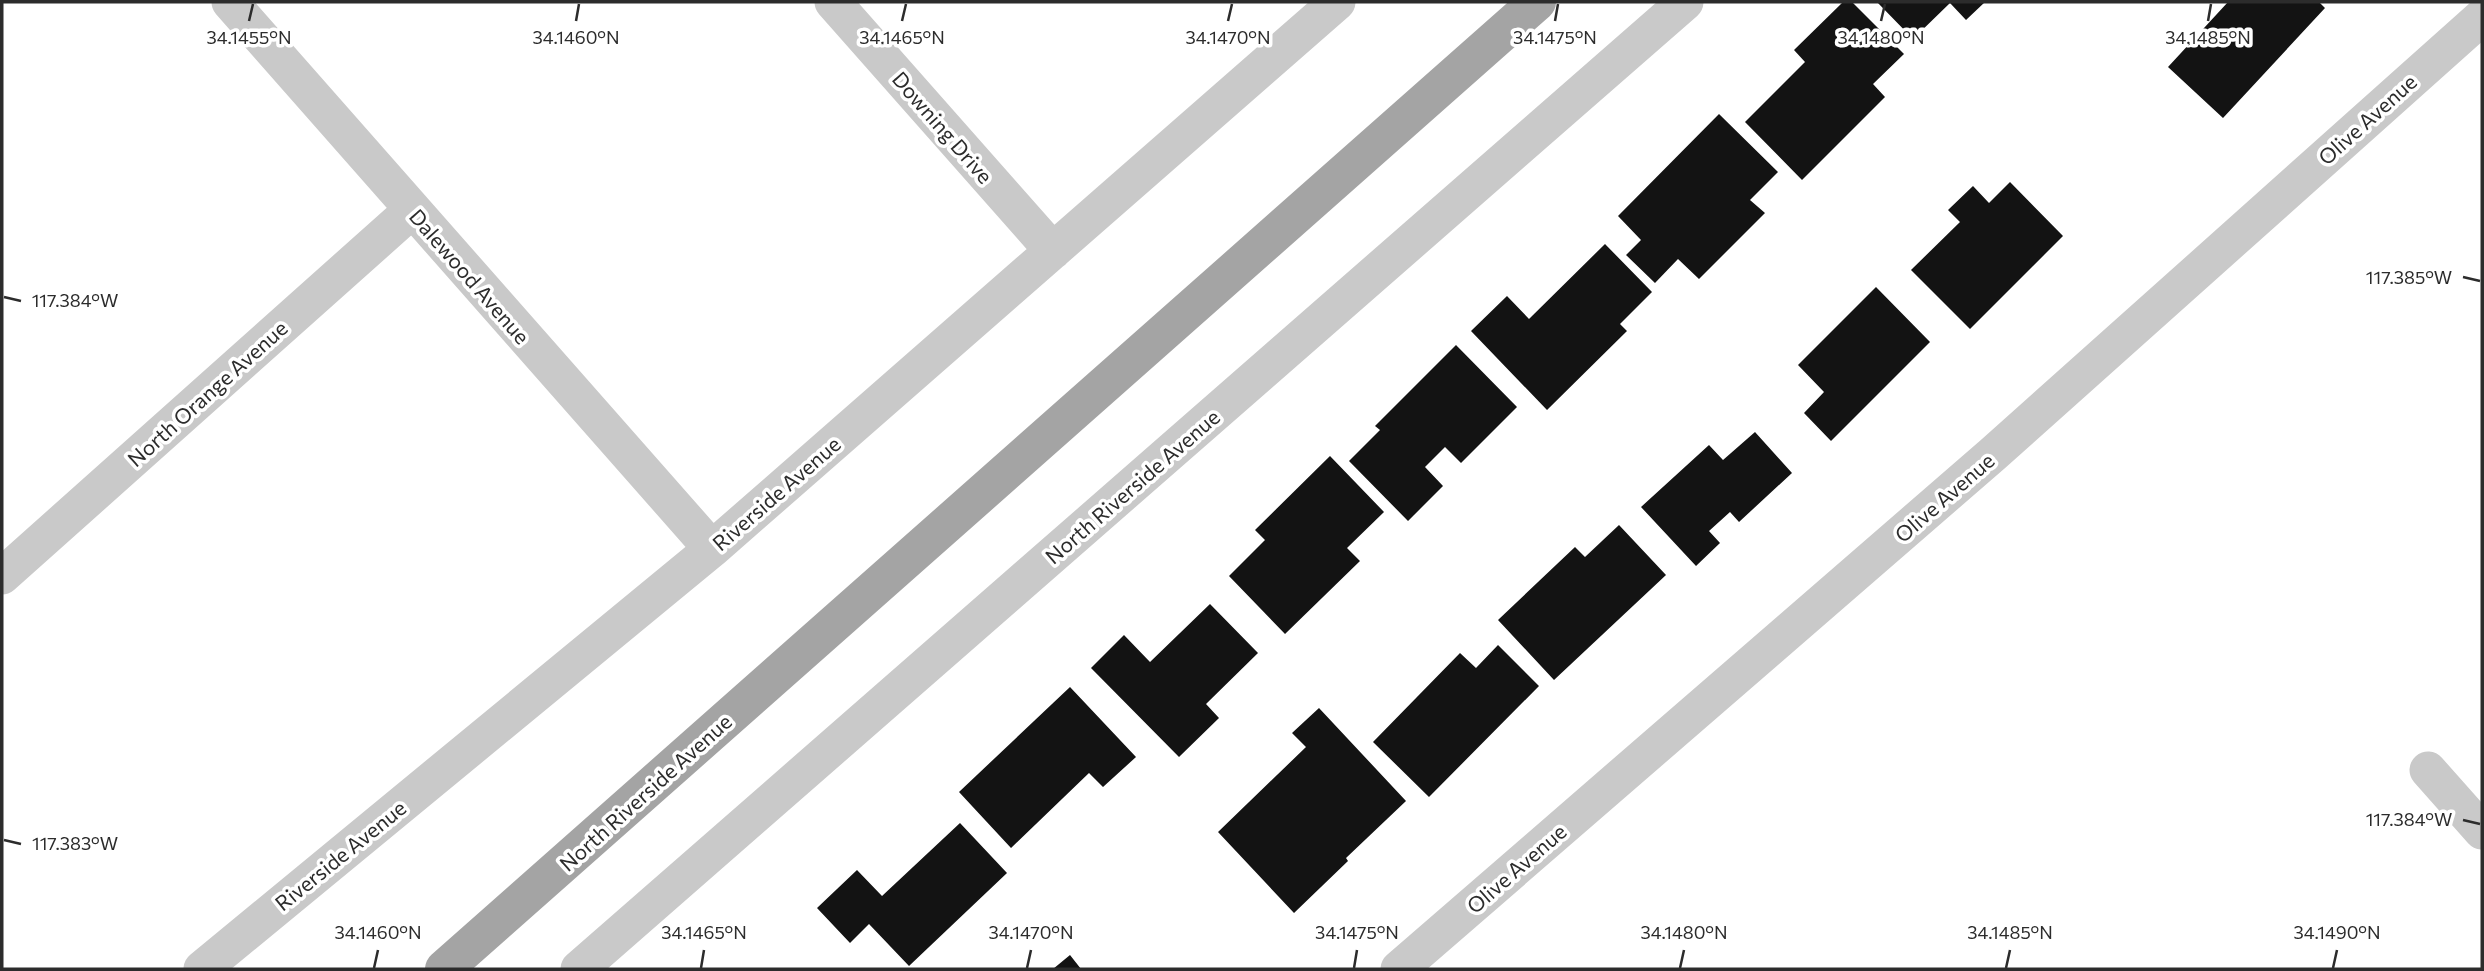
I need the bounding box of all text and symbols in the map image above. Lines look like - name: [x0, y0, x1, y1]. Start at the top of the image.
- text: 34.1455°N: [206, 26, 292, 48]
- text: 34.1460°N: [533, 26, 619, 48]
- text: 34.1465°N: [859, 26, 945, 48]
- text: 34.1470°N: [1185, 26, 1271, 48]
- text: 34.1475°N: [1513, 26, 1597, 48]
- text: 34.1480°N: [1838, 26, 1924, 48]
- text: 34.1485°N: [2165, 26, 2251, 48]
- street label: Downing Drive: [888, 66, 998, 188]
- street label: Olive Avenue: [2313, 68, 2421, 170]
- street label: Dalewood Avenue: [405, 204, 535, 348]
- text: 117.385°W: [2366, 266, 2452, 288]
- text: 117.384°W: [32, 289, 118, 311]
- street label: North Orange Avenue: [122, 315, 292, 471]
- street label: North Riverside Avenue: [1040, 404, 1224, 568]
- street label: Riverside Avenue: [707, 431, 845, 555]
- street label: Olive Avenue: [1889, 447, 1999, 547]
- street label: North Riverside Avenue: [554, 708, 736, 876]
- street label: Riverside Avenue: [270, 795, 410, 915]
- text: 117.384°W: [2366, 808, 2452, 830]
- street label: Olive Avenue: [1461, 818, 1571, 918]
- text: 117.383°W: [32, 832, 118, 854]
- text: 34.1460°N: [335, 921, 421, 943]
- text: 34.1465°N: [661, 921, 747, 943]
- text: 34.1470°N: [988, 921, 1074, 943]
- text: 34.1475°N: [1315, 921, 1399, 943]
- text: 34.1480°N: [1641, 921, 1727, 943]
- text: 34.1485°N: [1967, 921, 2053, 943]
- text: 34.1490°N: [2294, 921, 2380, 943]

